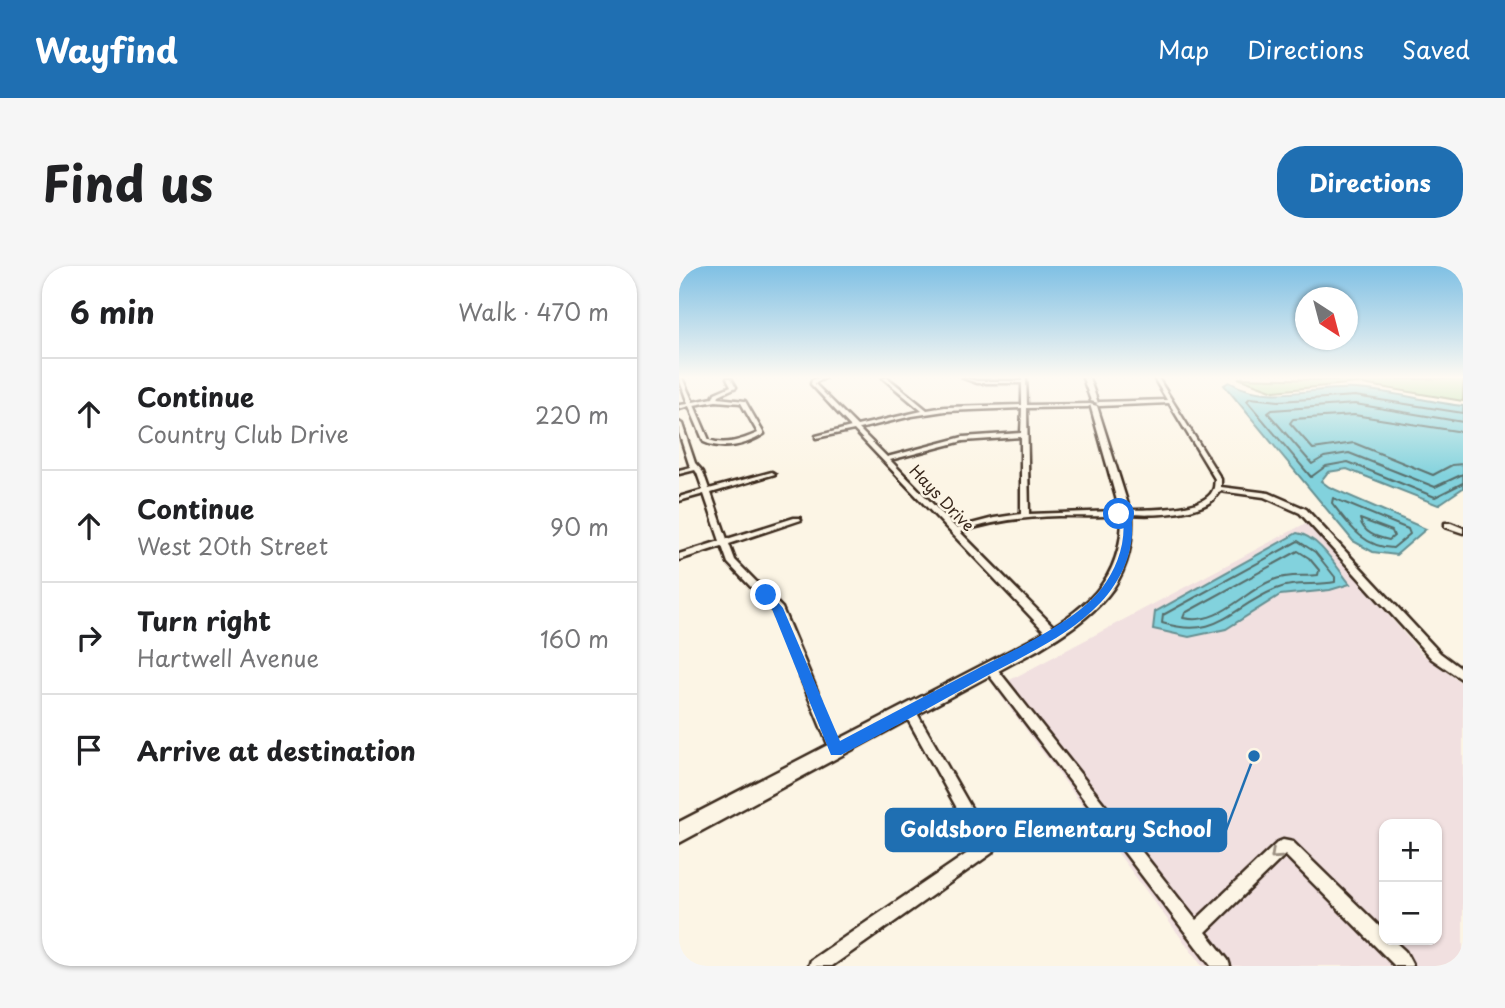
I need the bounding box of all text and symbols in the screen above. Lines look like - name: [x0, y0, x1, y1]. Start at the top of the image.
- text: Wayfind: [35, 24, 178, 74]
- text: Map: [1158, 31, 1209, 67]
- text: Directions: [1247, 31, 1364, 67]
- text: Saved: [1402, 31, 1470, 67]
- text: Find us: [42, 145, 213, 219]
- button: Directions: [1277, 146, 1463, 218]
- north arrow: [1295, 287, 1358, 350]
- text: 6 min: [70, 289, 155, 334]
- text: Walk · 470 m: [458, 294, 609, 329]
- text: Continue: [137, 377, 254, 416]
- icon: ahead: [70, 395, 108, 433]
- text: 220 m: [535, 397, 609, 432]
- text: Country Club Drive: [137, 416, 349, 451]
- street label: Hays Drive: [905, 458, 981, 536]
- text: Continue: [137, 489, 254, 528]
- route start: [1103, 498, 1134, 529]
- icon: ahead: [70, 507, 108, 545]
- text: 90 m: [550, 509, 609, 544]
- text: West 20th Street: [137, 528, 328, 563]
- route end: [750, 579, 781, 610]
- text: Turn right: [137, 601, 271, 640]
- icon: right: [70, 619, 108, 657]
- text: 160 m: [540, 621, 609, 656]
- text: Hartwell Avenue: [137, 640, 319, 675]
- icon: arrive: [70, 731, 108, 769]
- text: Arrive at destination: [137, 731, 416, 770]
- callout: Goldsboro Elementary School: [886, 809, 1226, 851]
- text: Goldsboro Elementary School: [900, 812, 1212, 844]
- map controls: [1379, 819, 1442, 945]
- button: +: [1379, 819, 1442, 882]
- one-way arrow: [1270, 847, 1283, 859]
- button: −: [1379, 882, 1442, 945]

